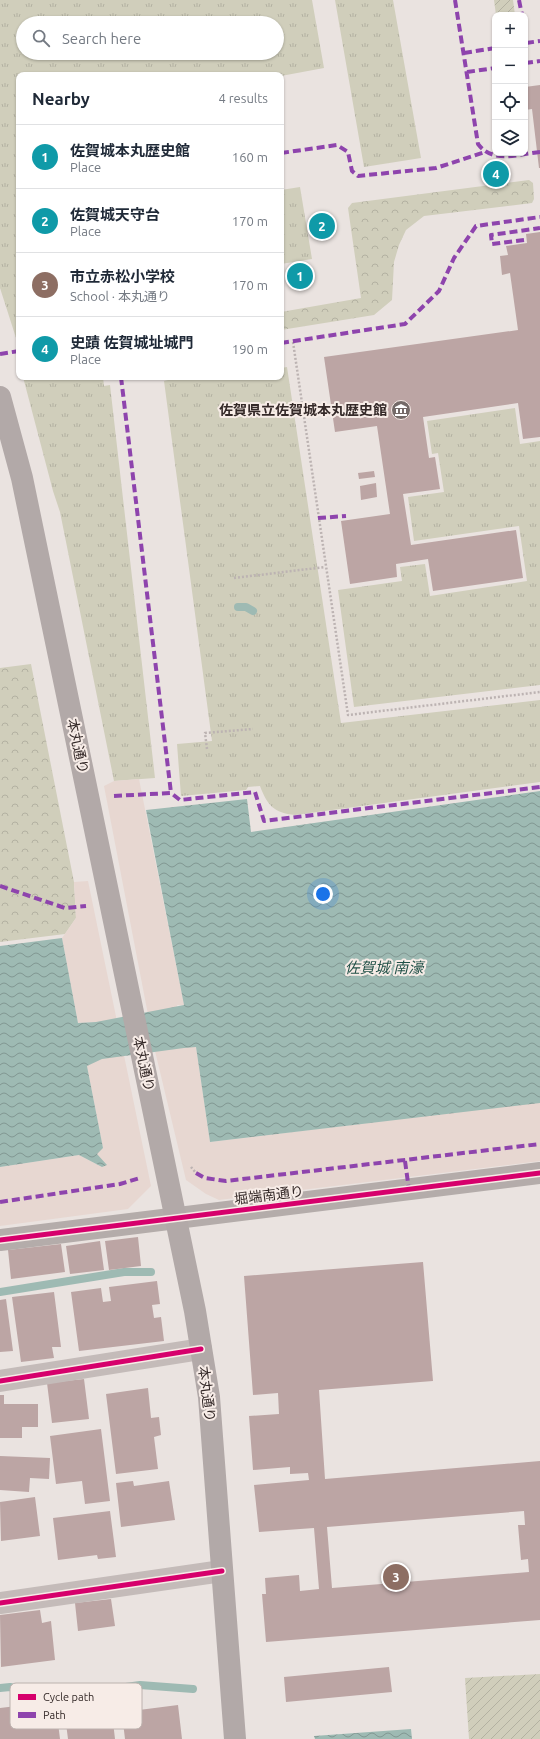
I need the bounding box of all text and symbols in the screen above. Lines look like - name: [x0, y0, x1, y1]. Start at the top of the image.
- map controls: [492, 12, 528, 156]
- button: +: [492, 12, 528, 48]
- search box: [16, 16, 284, 60]
- icon: search: [30, 27, 52, 49]
- text: Search here: [62, 30, 141, 47]
- button: −: [492, 48, 528, 84]
- button: locate: [492, 84, 528, 120]
- text: Nearby: [32, 89, 90, 108]
- text: 4 results: [218, 91, 268, 105]
- button: layers: [492, 120, 528, 156]
- text: 佐賀城本丸歴史館: [70, 142, 190, 159]
- text: 1: [41, 150, 49, 164]
- text: 160 m: [232, 150, 268, 164]
- pin: 4: [483, 159, 509, 189]
- text: Place: [70, 160, 101, 174]
- text: 佐賀城天守台: [70, 206, 160, 223]
- pin: 2: [309, 211, 335, 241]
- text: 2: [41, 214, 49, 228]
- text: 170 m: [232, 214, 268, 228]
- text: Place: [70, 224, 101, 238]
- pin: 1: [287, 261, 313, 291]
- text: 市立赤松小学校: [70, 268, 175, 285]
- text: 3: [41, 278, 49, 292]
- text: 170 m: [232, 278, 268, 292]
- text: School · 本丸通り: [70, 289, 170, 303]
- text: 史蹟 佐賀城址城門: [70, 334, 194, 351]
- text: 4: [41, 342, 49, 356]
- text: 190 m: [232, 342, 268, 356]
- text: Place: [70, 352, 101, 366]
- museum icon: 佐賀県立佐賀城本丸歴史館: [390, 399, 412, 421]
- place label: 佐賀県立佐賀城本丸歴史館: [219, 402, 387, 418]
- street label: 本丸通り: [64, 717, 92, 775]
- your location: [313, 884, 333, 904]
- water label: 佐賀城 南濠: [345, 959, 426, 976]
- street label: 本丸通り: [130, 1035, 158, 1093]
- street label: 堀端南通り: [233, 1183, 305, 1207]
- street label: 本丸通り: [196, 1365, 218, 1423]
- pin: 3: [383, 1562, 409, 1592]
- legend: [10, 1683, 142, 1729]
- text: Cycle path: [43, 1691, 94, 1703]
- text: Path: [43, 1709, 66, 1721]

